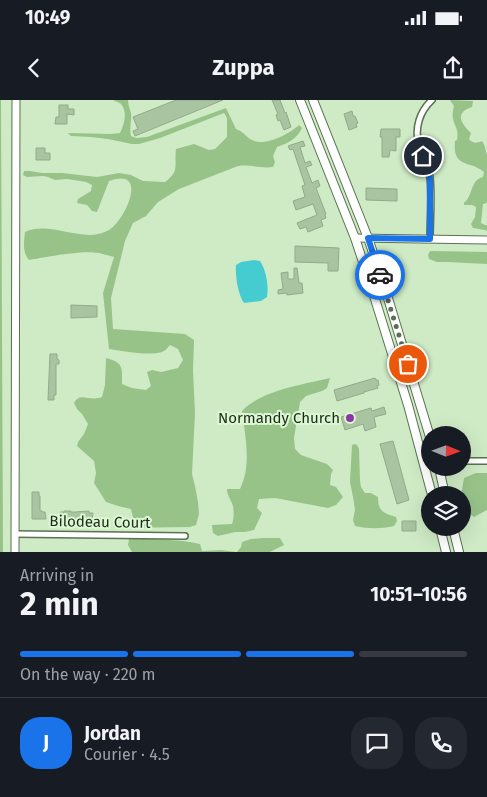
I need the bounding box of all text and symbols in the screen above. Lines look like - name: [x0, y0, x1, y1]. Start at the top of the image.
- text: 10:49: [25, 6, 70, 29]
- icon: back: [20, 54, 48, 82]
- text: Zuppa: [212, 54, 275, 81]
- icon: share: [439, 54, 467, 82]
- pin: [402, 135, 444, 177]
- icon: home: [409, 142, 437, 170]
- courier: [355, 250, 405, 300]
- icon: car: [366, 261, 394, 289]
- pin: [387, 343, 429, 385]
- icon: bag: [394, 350, 422, 378]
- place label: Normandy Church: [218, 409, 340, 427]
- marker: Normandy Church: [344, 412, 356, 424]
- north arrow: [421, 426, 471, 476]
- map controls: [421, 426, 471, 536]
- button: layers: [421, 486, 471, 536]
- street label: Bilodeau Court: [49, 512, 151, 532]
- text: Arriving in: [20, 566, 94, 585]
- text: 10:51–10:56: [370, 583, 467, 606]
- text: 2 min: [20, 585, 99, 623]
- text: On the way · 220 m: [20, 665, 155, 684]
- button: chat: [351, 717, 403, 769]
- button: phone: [415, 717, 467, 769]
- text: Jordan: [84, 722, 141, 745]
- text: J: [43, 731, 49, 754]
- text: Courier · 4.5: [84, 745, 170, 764]

